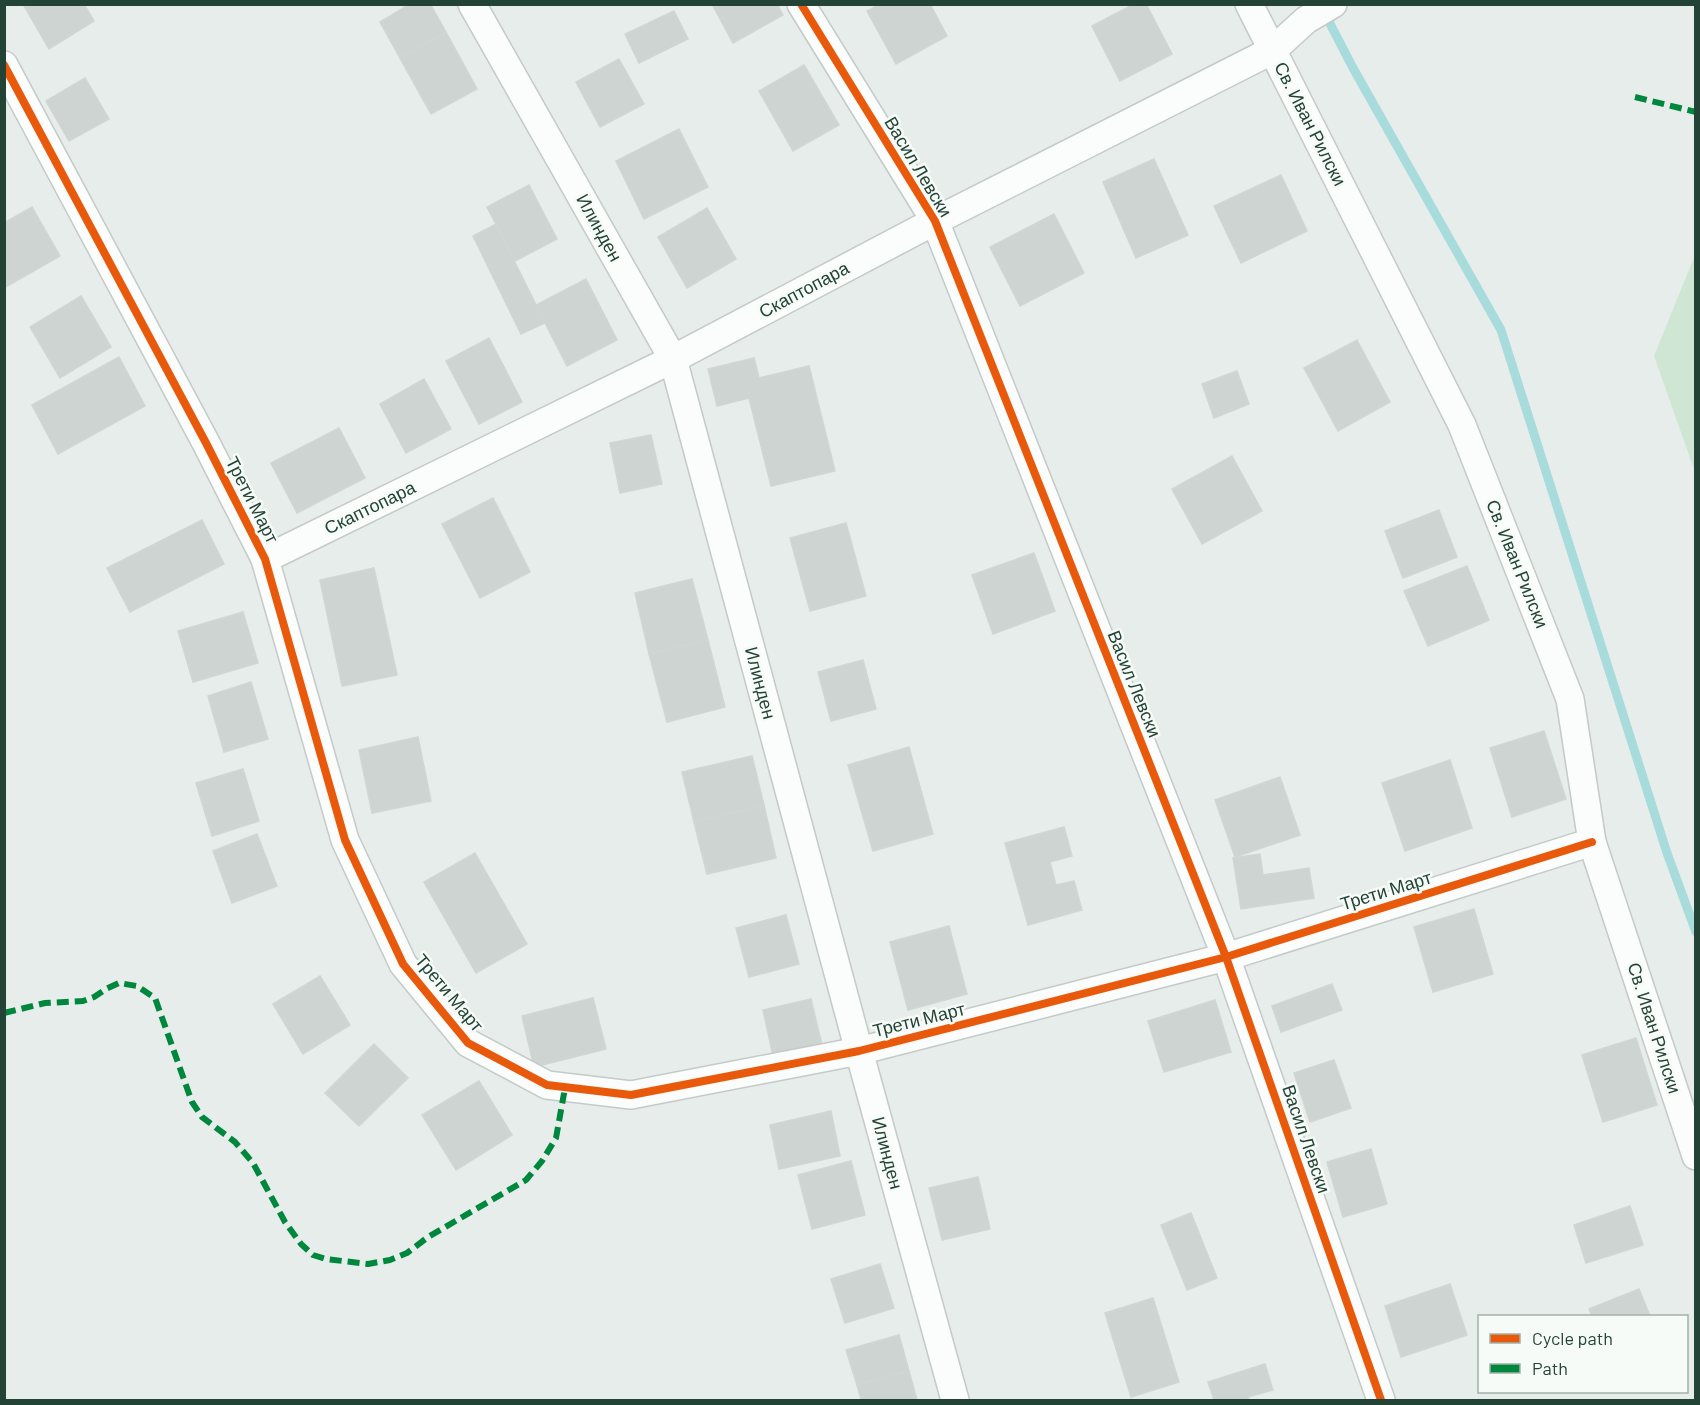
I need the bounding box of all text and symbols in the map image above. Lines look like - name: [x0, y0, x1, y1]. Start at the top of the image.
- street label: Св. Иван Рилски: [1270, 58, 1352, 189]
- street label: Васил Левски: [880, 112, 957, 221]
- street label: Илинден: [572, 190, 627, 265]
- street label: Скаптопара: [755, 256, 853, 322]
- street label: Трети Март: [222, 453, 284, 547]
- street label: Скаптопара: [320, 475, 420, 539]
- street label: Св. Иван Рилски: [1482, 496, 1554, 631]
- street label: Васил Левски: [1104, 627, 1166, 740]
- street label: Илинден: [741, 644, 781, 721]
- street label: Трети Март: [1337, 866, 1434, 914]
- street label: Трети Март: [411, 949, 489, 1036]
- street label: Св. Иван Рилски: [1623, 959, 1687, 1096]
- street label: Трети Март: [870, 997, 967, 1041]
- street label: Васил Левски: [1278, 1082, 1336, 1196]
- street label: Илинден: [868, 1114, 908, 1191]
- legend: [1478, 1315, 1688, 1393]
- text: Cycle path: [1532, 1327, 1613, 1349]
- text: Path: [1532, 1357, 1568, 1379]

